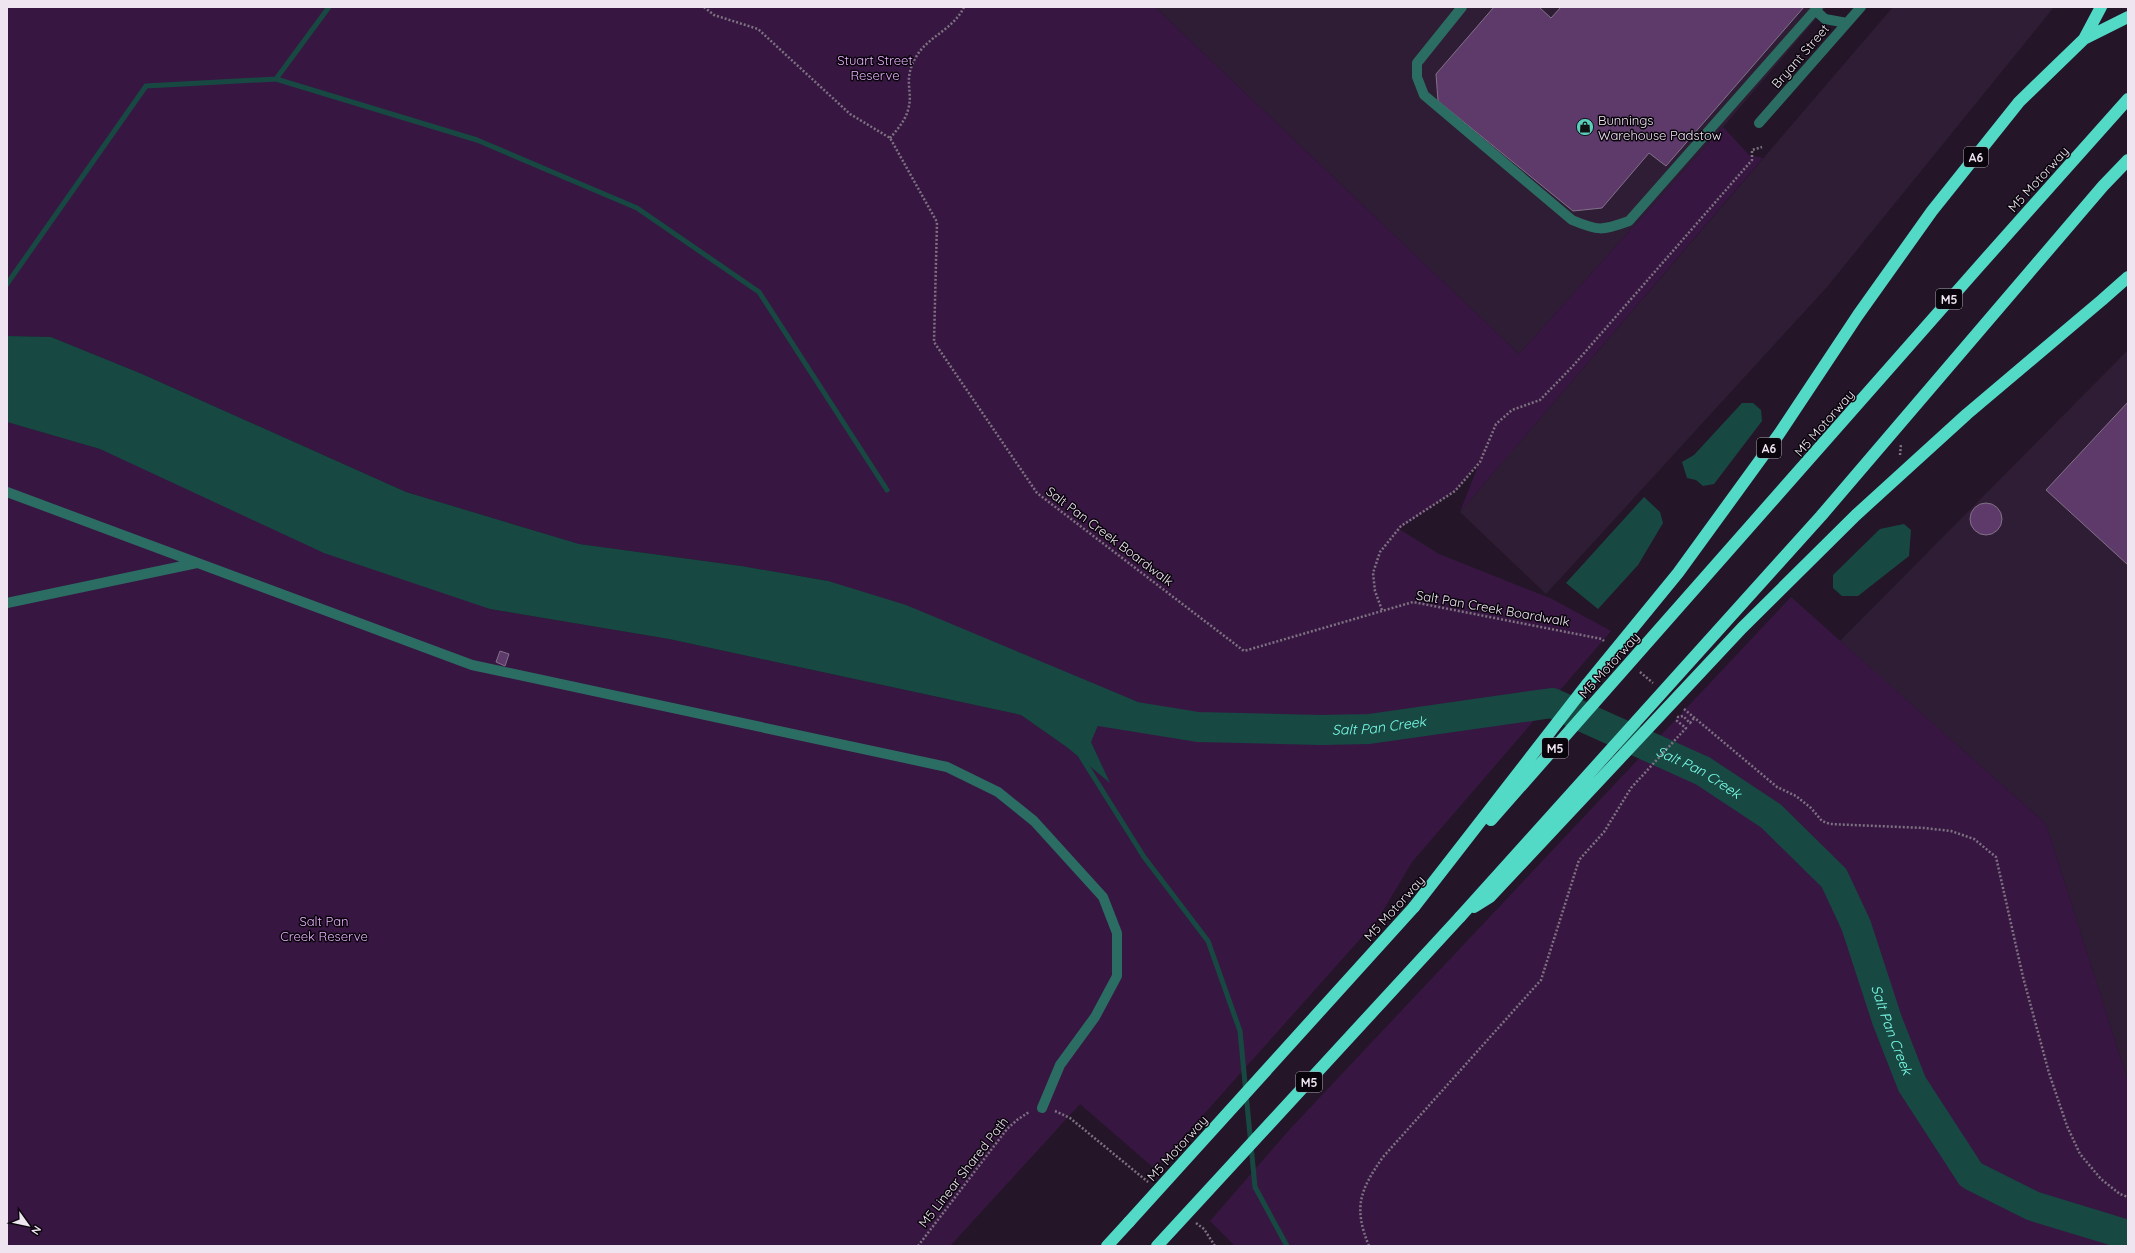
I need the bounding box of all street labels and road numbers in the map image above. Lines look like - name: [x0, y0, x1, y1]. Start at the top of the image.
- street label: Bryant Street: [1768, 21, 1832, 91]
- street label: M5 Motorway: [2004, 143, 2072, 215]
- road number: A6: [1964, 147, 1988, 167]
- road number: M5: [1936, 289, 1962, 309]
- street label: M5 Motorway: [1791, 386, 1857, 460]
- road number: A6: [1757, 438, 1781, 458]
- street label: Salt Pan Creek Boardwalk: [1043, 483, 1177, 589]
- street label: Salt Pan Creek Boardwalk: [1415, 587, 1571, 629]
- street label: M5 Motorway: [1575, 629, 1643, 701]
- road number: M5: [1542, 738, 1568, 758]
- street label: M5 Motorway: [1360, 872, 1428, 944]
- road number: M5: [1296, 1072, 1322, 1092]
- street label: M5 Motorway: [1143, 1112, 1211, 1184]
- street label: M5 Linear Shared Path: [915, 1114, 1011, 1230]

